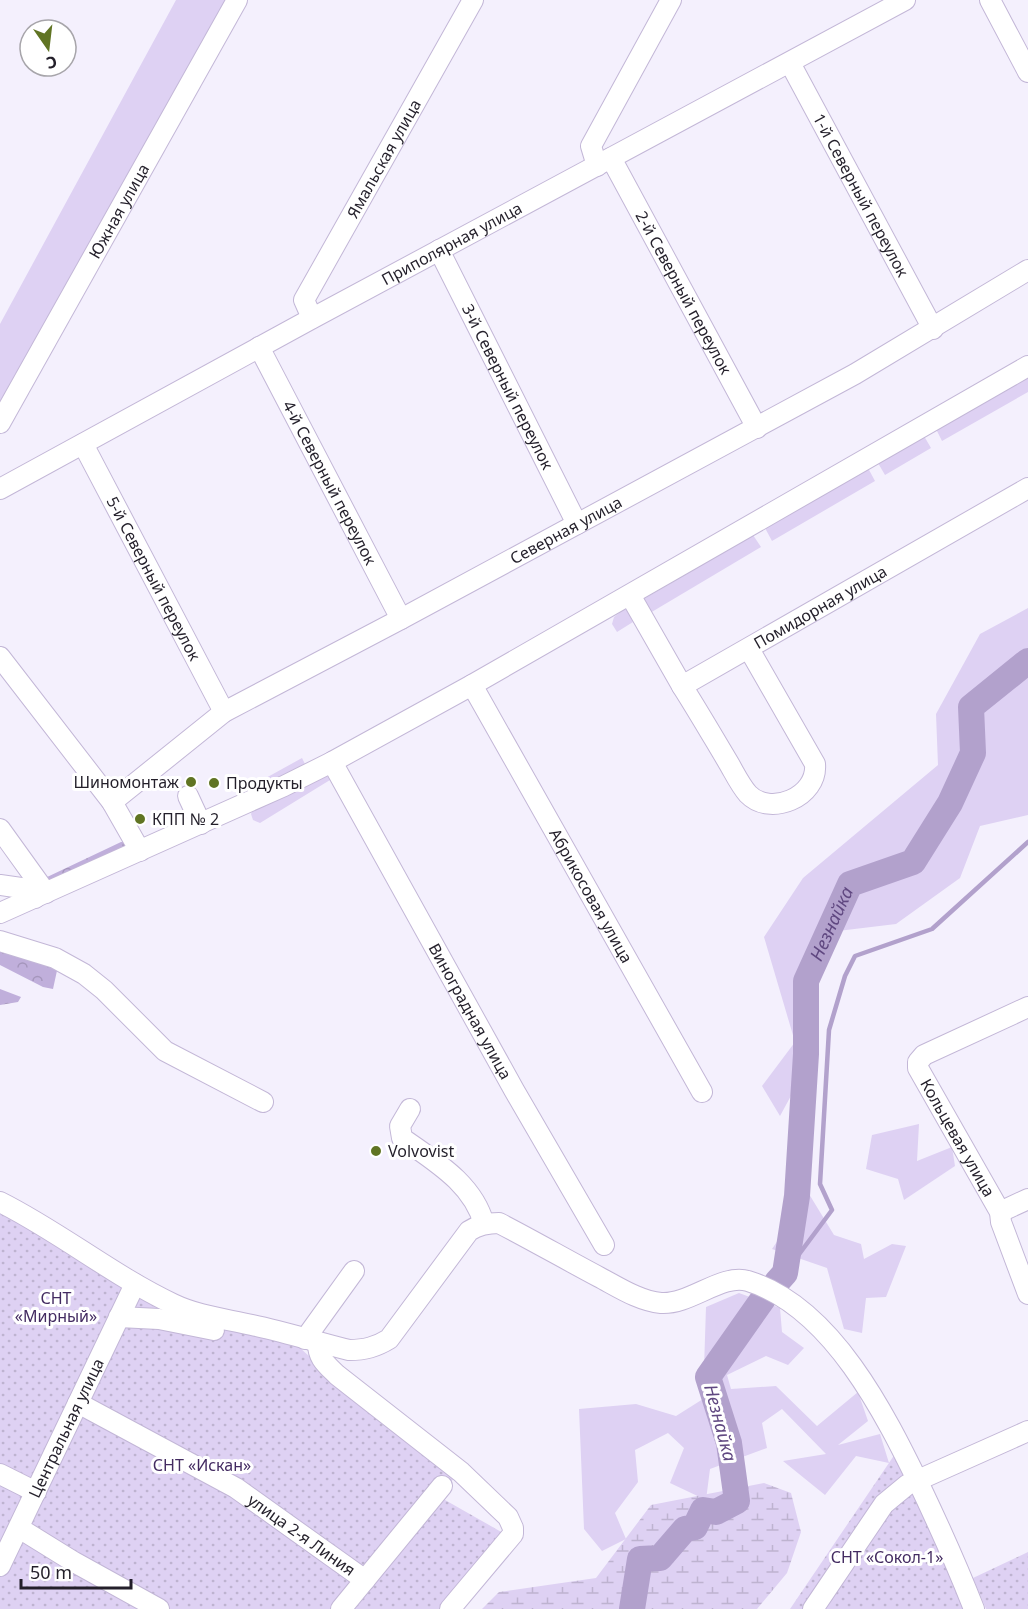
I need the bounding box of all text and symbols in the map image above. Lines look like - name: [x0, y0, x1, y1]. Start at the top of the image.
- north arrow: [18, 18, 78, 78]
- text: С: [44, 51, 59, 74]
- street label: Ямальская улица: [341, 95, 426, 222]
- street label: 1-й Северный переулок: [808, 110, 914, 281]
- street label: Южная улица: [83, 160, 154, 262]
- street label: Приполярная улица: [377, 197, 526, 290]
- street label: 2-й Северный переулок: [631, 207, 737, 379]
- street label: 3-й Северный переулок: [457, 300, 559, 474]
- street label: 4-й Северный переулок: [278, 397, 382, 569]
- street label: Северная улица: [506, 491, 626, 569]
- street label: 5-й Северный переулок: [102, 493, 206, 665]
- street label: Помидорная улица: [750, 560, 891, 654]
- place label: Шиномонтаж: [73, 771, 180, 793]
- place label: Продукты: [226, 772, 303, 794]
- marker: Шиномонтаж: [184, 775, 198, 789]
- marker: Продукты: [207, 776, 221, 790]
- place label: КПП № 2: [152, 808, 219, 830]
- marker: КПП № 2: [133, 812, 147, 826]
- street label: Абрикосовая улица: [544, 824, 638, 967]
- water label: Незнайка: [804, 883, 858, 964]
- street label: Виноградная улица: [424, 939, 517, 1083]
- street label: Кольцевая улица: [915, 1075, 1000, 1201]
- place label: Volvovist: [388, 1140, 454, 1162]
- marker: Volvovist: [369, 1144, 383, 1158]
- park label: СНТ «Мирный»: [15, 1287, 97, 1327]
- street label: Центральная улица: [23, 1355, 109, 1501]
- water label: Незнайка: [699, 1382, 743, 1464]
- park label: СНТ «Искан»: [153, 1454, 251, 1476]
- street label: улица 2-я Линия: [243, 1489, 360, 1581]
- park label: СНТ «Сокол-1»: [831, 1546, 943, 1568]
- scale bar: [21, 1552, 130, 1590]
- text: 50 m: [30, 1560, 72, 1584]

